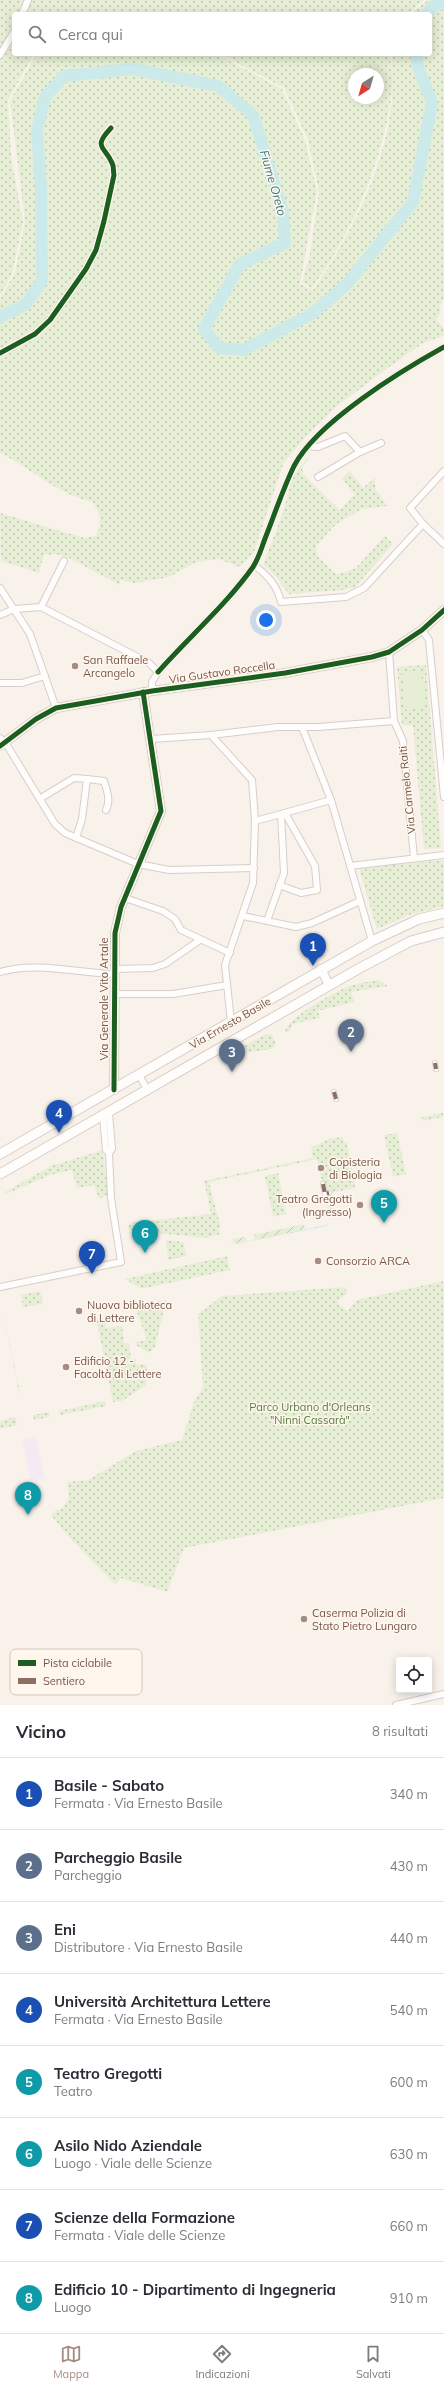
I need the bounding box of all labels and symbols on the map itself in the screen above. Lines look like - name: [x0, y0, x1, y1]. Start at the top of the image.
- north arrow: [348, 68, 384, 104]
- water label: Fiume Oreto: [257, 148, 290, 218]
- your location: [256, 610, 276, 630]
- place label: San Raffaele Arcangelo: [83, 653, 148, 680]
- street label: Via Gustavo Roccella: [168, 658, 276, 686]
- marker: San Raffaele Arcangelo: [70, 661, 80, 671]
- street label: Via Carmelo Raiti: [395, 745, 419, 835]
- pin: 1: [300, 933, 326, 966]
- street label: Via Generale Vito Artale: [97, 938, 111, 1060]
- street label: Via Ernesto Basile: [187, 994, 273, 1052]
- pin: 2: [338, 1019, 364, 1052]
- pin: 3: [219, 1039, 245, 1072]
- pin: 4: [46, 1100, 72, 1133]
- place label: Copisteria di Biologia: [329, 1155, 382, 1182]
- marker: Copisteria di Biologia: [316, 1163, 326, 1173]
- pin: 5: [371, 1190, 397, 1223]
- place label: Teatro Gregotti (Ingresso): [276, 1192, 352, 1219]
- marker: Teatro Gregotti (Ingresso): [355, 1200, 365, 1210]
- pin: 6: [132, 1220, 158, 1253]
- pin: 7: [79, 1241, 105, 1274]
- place label: Consorzio ARCA: [326, 1254, 410, 1268]
- marker: Consorzio ARCA: [313, 1256, 323, 1266]
- place label: Nuova biblioteca di Lettere: [87, 1298, 172, 1325]
- marker: Nuova biblioteca di Lettere: [74, 1306, 84, 1316]
- place label: Edificio 12 - Facoltà di Lettere: [74, 1354, 162, 1381]
- marker: Edificio 12 - Facoltà di Lettere: [61, 1362, 71, 1372]
- park label: Parco Urbano d'Orleans "Ninni Cassarà": [249, 1400, 371, 1427]
- pin: 8: [15, 1482, 41, 1515]
- place label: Caserma Polizia di Stato Pietro Lungaro: [312, 1606, 417, 1633]
- marker: Caserma Polizia di Stato Pietro Lungaro: [299, 1614, 309, 1624]
- legend: [10, 1649, 142, 1695]
- text: Pista ciclabile: [43, 1656, 112, 1670]
- text: Sentiero: [43, 1674, 85, 1688]

